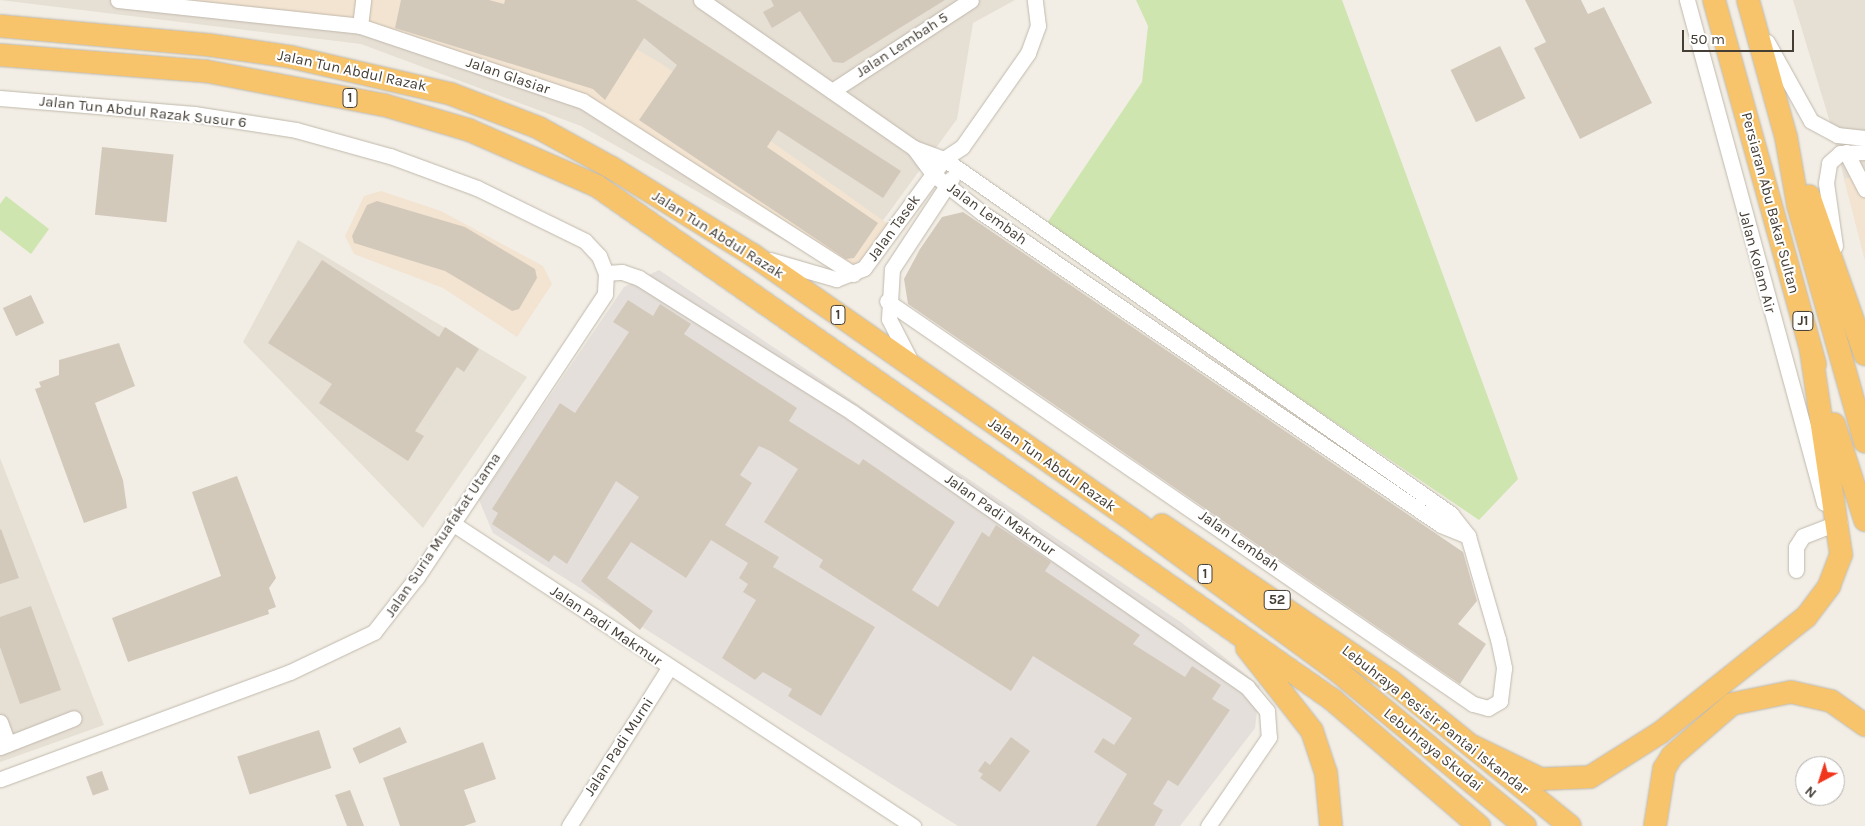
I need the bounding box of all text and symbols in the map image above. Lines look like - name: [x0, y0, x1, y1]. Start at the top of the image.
- street label: Jalan Lembah 5: [852, 8, 952, 82]
- scale bar: [1685, 20, 1798, 52]
- text: 50 m: [1690, 30, 1725, 48]
- street label: Jalan Tun Abdul Razak: [276, 46, 428, 96]
- street label: Jalan Glasiar: [464, 53, 552, 99]
- road number: 1: [342, 86, 358, 110]
- street label: Jalan Tun Abdul Razak Susur 6: [38, 92, 248, 132]
- street label: Persiaran Abu Bakar Sultan: [1737, 110, 1803, 296]
- street label: Jalan Lembah: [944, 179, 1030, 249]
- street label: Jalan Tun Abdul Razak: [649, 187, 787, 283]
- street label: Jalan Tasek: [864, 191, 924, 265]
- street label: Jalan Kolam Air: [1735, 209, 1779, 315]
- road number: 1: [830, 304, 846, 326]
- road number: J1: [1792, 310, 1814, 332]
- street label: Jalan Tun Abdul Razak: [985, 414, 1119, 516]
- street label: Jalan Suria Muafakat Utama: [381, 449, 505, 621]
- street label: Jalan Padi Makmur: [941, 470, 1059, 560]
- street label: Jalan Lembah: [1195, 507, 1283, 575]
- road number: 1: [1198, 562, 1212, 586]
- street label: Jalan Padi Makmur: [547, 582, 665, 670]
- road number: 52: [1263, 588, 1291, 612]
- street label: Lebuhraya Pesisir Pantai Iskandar: [1338, 642, 1532, 798]
- street label: Jalan Padi Murni: [581, 694, 657, 800]
- street label: Lebuhraya Skudai: [1380, 704, 1486, 796]
- north arrow: [1795, 756, 1845, 806]
- text: N: [1801, 782, 1820, 802]

